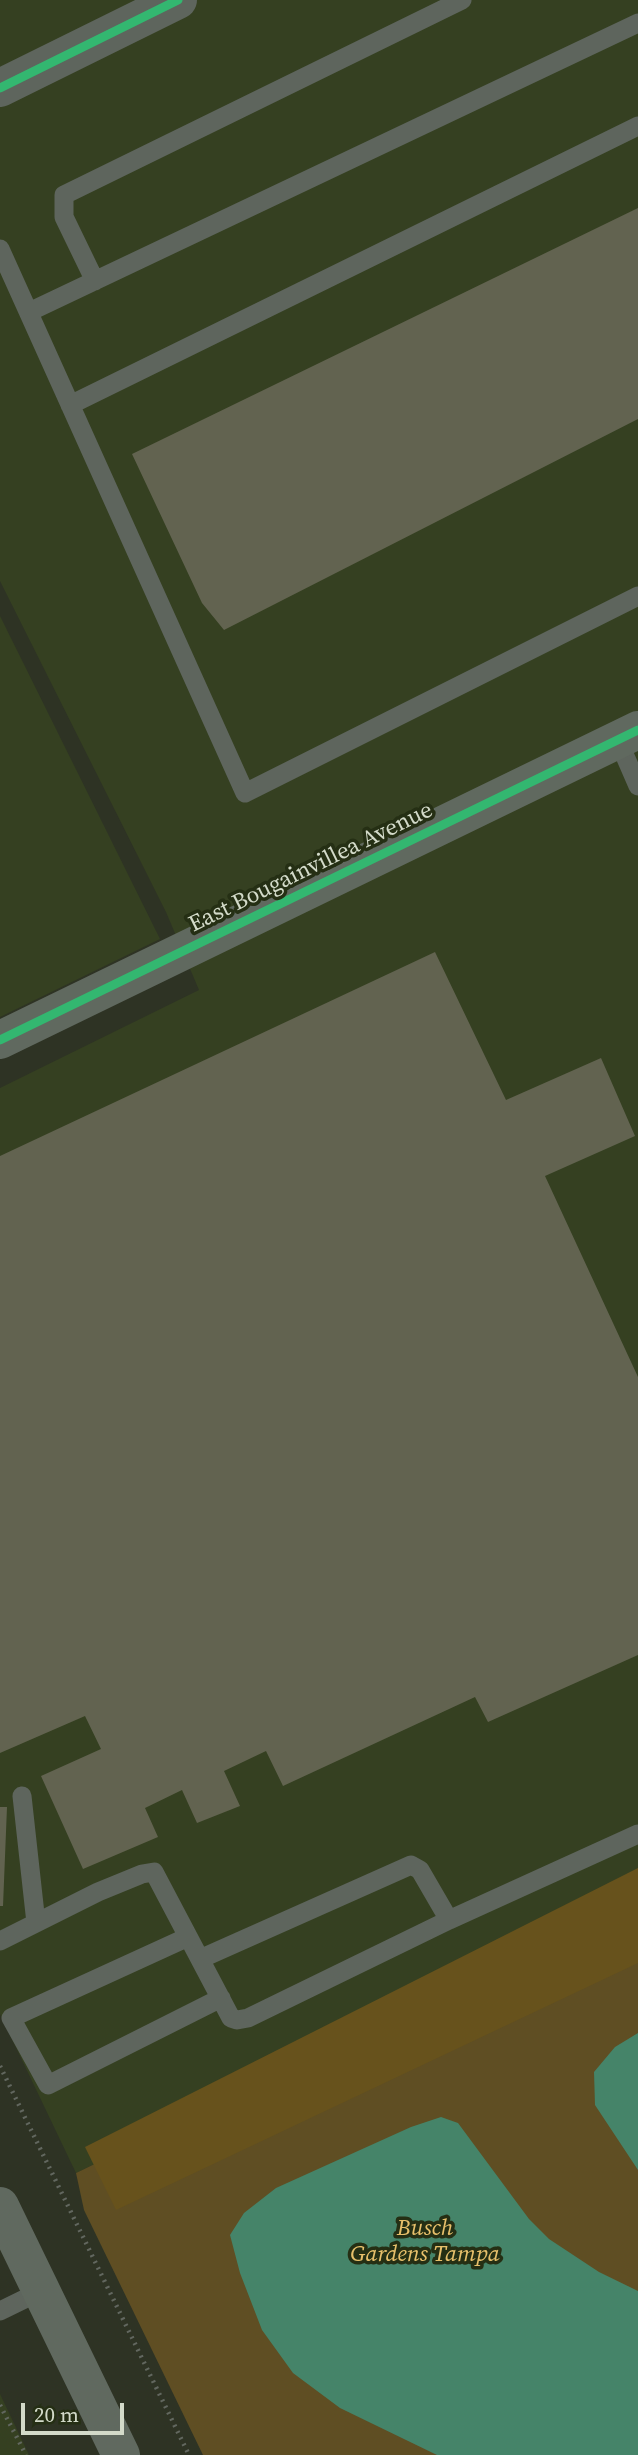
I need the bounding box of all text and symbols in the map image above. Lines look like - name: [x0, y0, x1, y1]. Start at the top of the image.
- street label: East Bougainvillea Avenue: [185, 797, 437, 939]
- park label: Busch Gardens Tampa: [350, 2215, 500, 2269]
- scale bar: [24, 2388, 128, 2432]
- text: 20 m: [34, 2400, 79, 2429]

